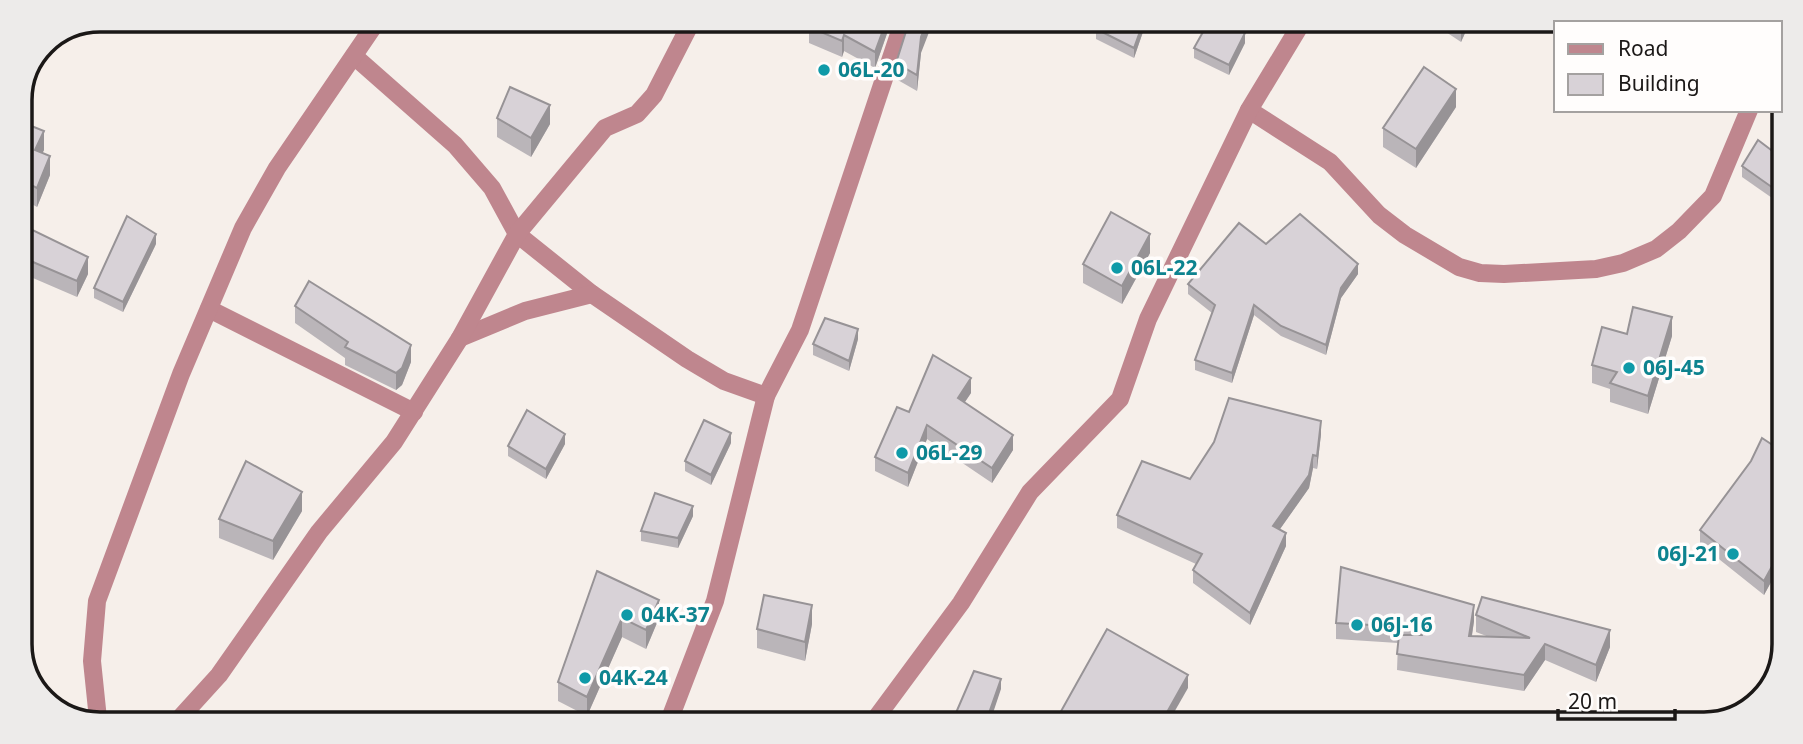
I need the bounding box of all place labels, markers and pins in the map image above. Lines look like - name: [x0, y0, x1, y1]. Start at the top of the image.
- place label: 06L-20: [838, 55, 905, 83]
- marker: 06L-20: [816, 62, 832, 78]
- place label: 06L-22: [1131, 253, 1198, 281]
- marker: 06L-22: [1109, 260, 1125, 276]
- place label: 06J-45: [1643, 353, 1705, 381]
- marker: 06J-45: [1621, 360, 1637, 376]
- place label: 06L-29: [916, 438, 983, 466]
- marker: 06L-29: [894, 445, 910, 461]
- place label: 06J-21: [1657, 539, 1719, 567]
- marker: 06J-21: [1725, 546, 1741, 562]
- place label: 04K-37: [641, 600, 710, 628]
- marker: 04K-37: [619, 607, 635, 623]
- place label: 06J-16: [1371, 610, 1433, 638]
- marker: 06J-16: [1349, 617, 1365, 633]
- place label: 04K-24: [599, 663, 668, 691]
- marker: 04K-24: [577, 670, 593, 686]

